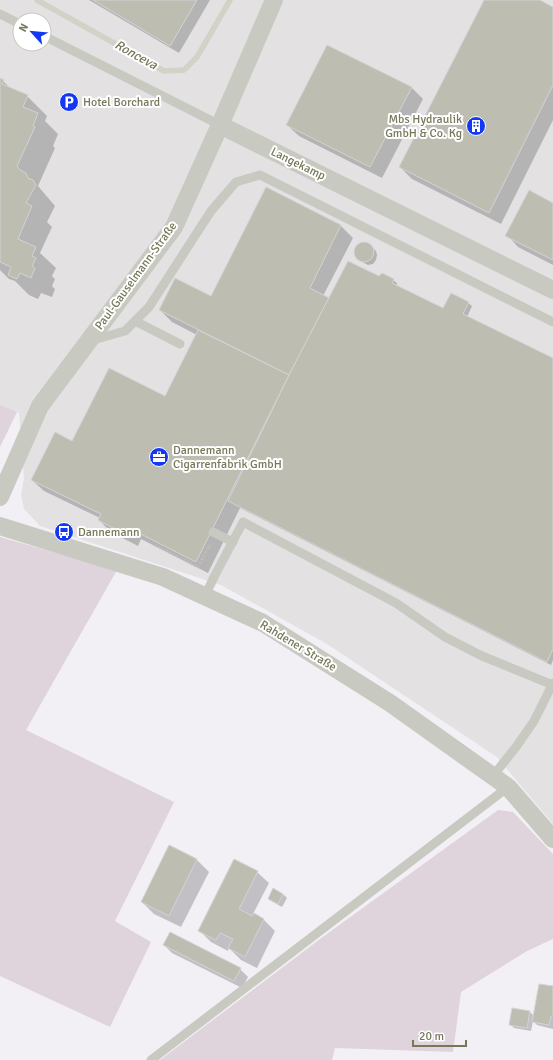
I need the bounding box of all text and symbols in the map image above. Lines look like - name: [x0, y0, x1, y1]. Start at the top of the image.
- north arrow: [12, 12, 52, 52]
- text: N: [16, 21, 31, 34]
- water label: Ronceva: [112, 37, 161, 73]
- parking icon: Hotel Borchard: [58, 91, 80, 113]
- place label: Hotel Borchard: [83, 95, 160, 110]
- place label: Mbs Hydraulik GmbH & Co. Kg: [385, 112, 462, 141]
- building icon: Mbs Hydraulik GmbH & Co. Kg: [465, 115, 487, 137]
- street label: Langekamp: [268, 144, 328, 184]
- street label: Paul-Gauselmann-Straße: [92, 219, 180, 333]
- place label: Dannemann Cigarrenfabrik GmbH: [173, 443, 282, 472]
- office icon: Dannemann Cigarrenfabrik GmbH: [148, 446, 170, 468]
- bus stop icon: Dannemann: [53, 521, 75, 543]
- place label: Dannemann: [78, 525, 140, 540]
- street label: Rahdener Straße: [257, 617, 339, 675]
- scale bar: [413, 1022, 466, 1048]
- text: 20 m: [419, 1029, 444, 1044]

